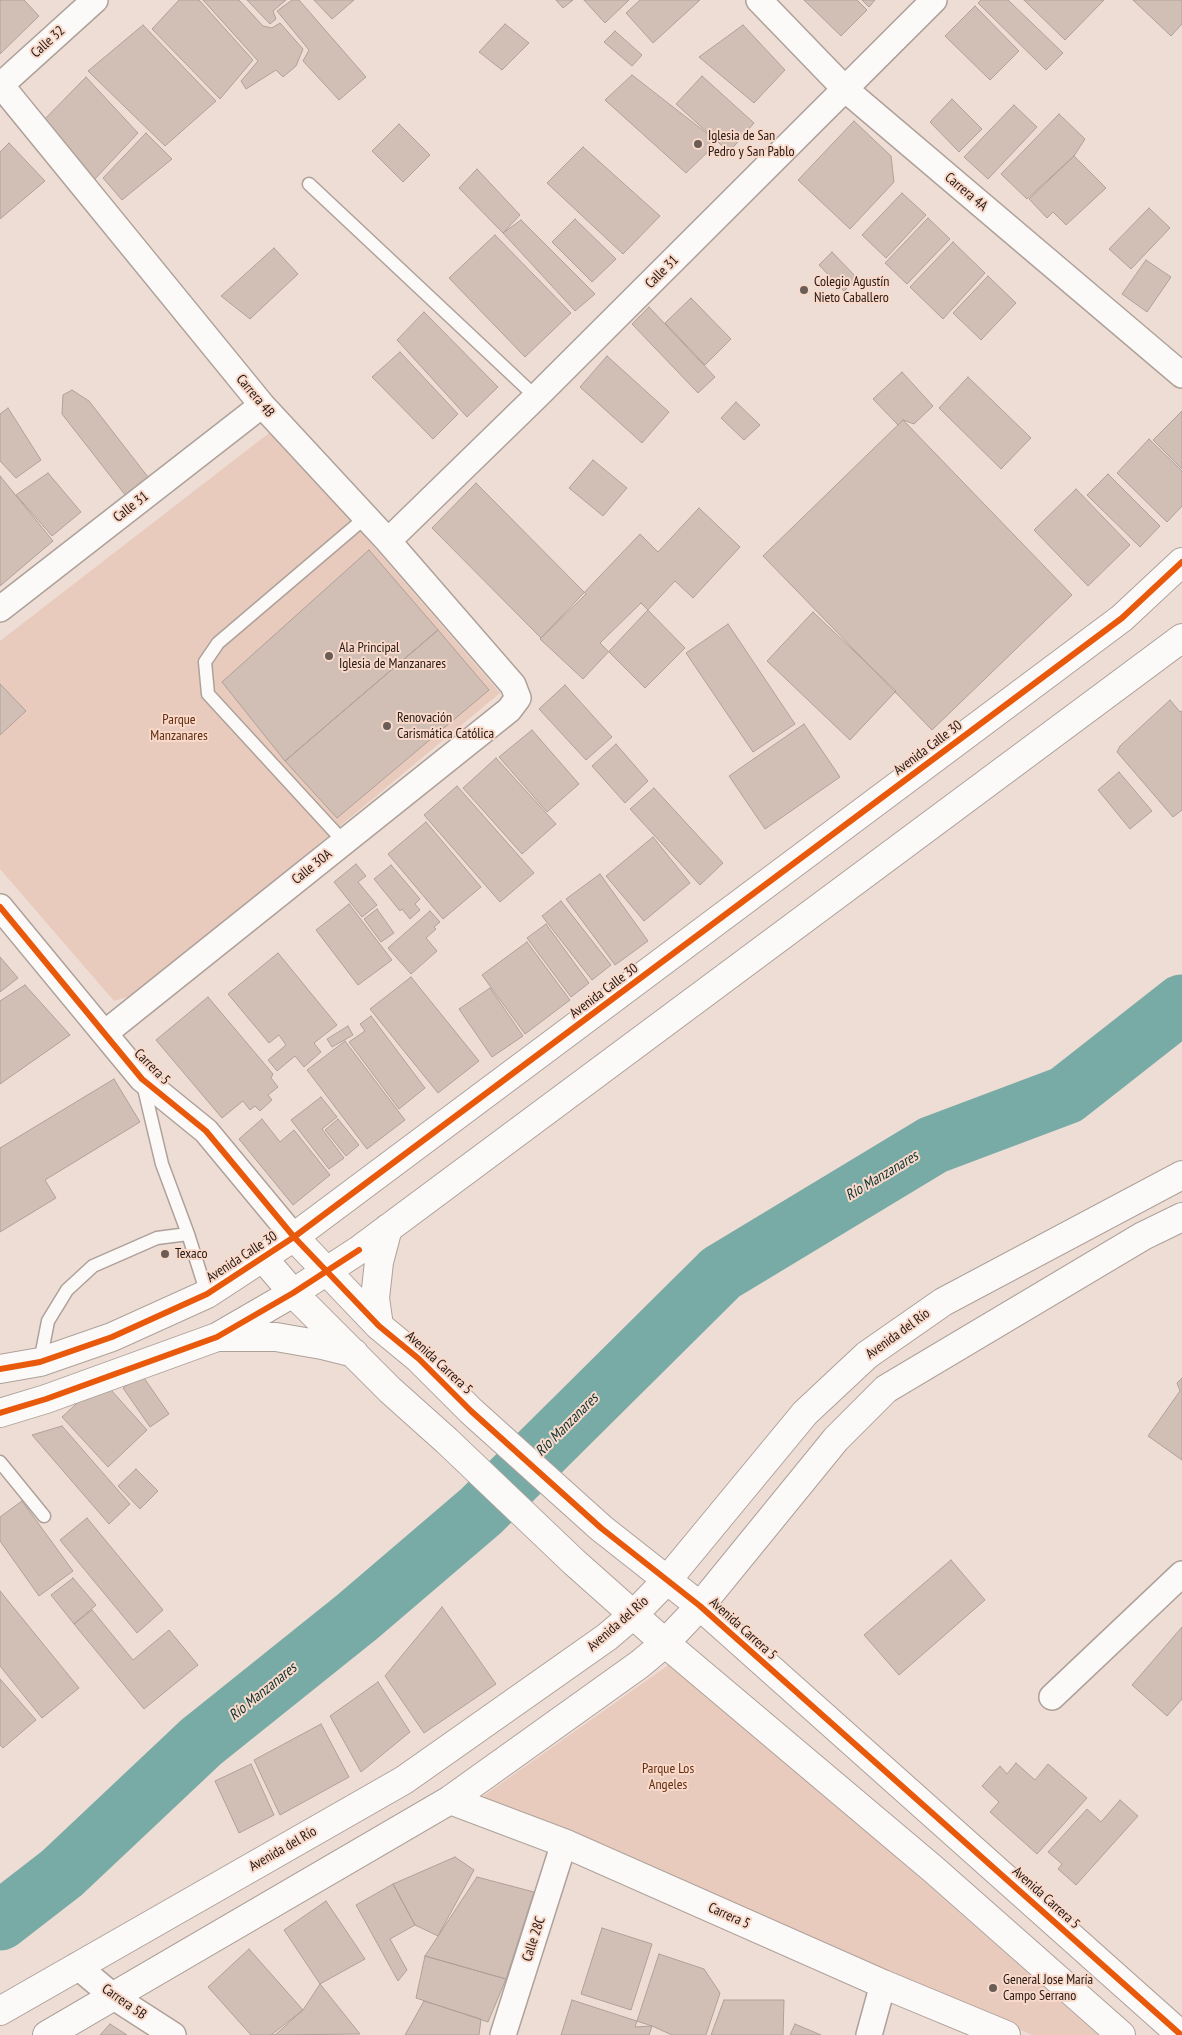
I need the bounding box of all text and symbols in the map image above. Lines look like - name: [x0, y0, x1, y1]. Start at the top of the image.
- street label: Calle 32: [28, 22, 68, 62]
- place label: Iglesia de San Pedro y San Pablo: [708, 128, 794, 160]
- marker: Iglesia de San Pedro y San Pablo: [692, 138, 704, 150]
- street label: Carrera 4A: [941, 169, 991, 215]
- street label: Calle 31: [642, 252, 682, 292]
- place label: Colegio Agustín Nieto Caballero: [814, 274, 889, 306]
- marker: Colegio Agustín Nieto Caballero: [798, 284, 810, 296]
- street label: Carrera 4B: [232, 371, 278, 421]
- street label: Calle 31: [110, 488, 152, 526]
- place label: Ala Principal Iglesia de Manzanares: [339, 640, 446, 672]
- marker: Ala Principal Iglesia de Manzanares: [323, 650, 335, 662]
- place label: Renovación Carismática Católica: [397, 710, 494, 742]
- park label: Parque Manzanares: [150, 712, 208, 744]
- street label: Avenida Calle 30: [891, 717, 965, 779]
- marker: Renovación Carismática Católica: [381, 720, 393, 732]
- street label: Calle 30A: [289, 846, 335, 888]
- street label: Avenida Calle 30: [567, 960, 641, 1022]
- street label: Carrera 5: [131, 1046, 173, 1088]
- water label: Río Manzanares: [842, 1147, 922, 1205]
- street label: Avenida Calle 30: [203, 1228, 281, 1286]
- place label: Texaco: [175, 1246, 208, 1262]
- marker: Texaco: [159, 1248, 171, 1260]
- street label: Avenida del Río: [863, 1305, 933, 1363]
- street label: Avenida Carrera 5: [402, 1328, 476, 1398]
- water label: Río Manzanares: [532, 1390, 602, 1460]
- street label: Avenida del Río: [584, 1593, 652, 1655]
- street label: Avenida Carrera 5: [706, 1594, 780, 1664]
- water label: Río Manzanares: [226, 1659, 300, 1725]
- park label: Parque Los Angeles: [642, 1761, 694, 1794]
- street label: Avenida del Río: [246, 1823, 320, 1875]
- street label: Avenida Carrera 5: [1009, 1863, 1083, 1933]
- street label: Carrera 5: [705, 1899, 753, 1933]
- street label: Calle 28C: [519, 1914, 549, 1964]
- place label: General Jose María Campo Serrano: [1003, 1972, 1093, 2004]
- street label: Carrera 5B: [98, 1981, 150, 2023]
- marker: General Jose María Campo Serrano: [987, 1982, 999, 1994]

